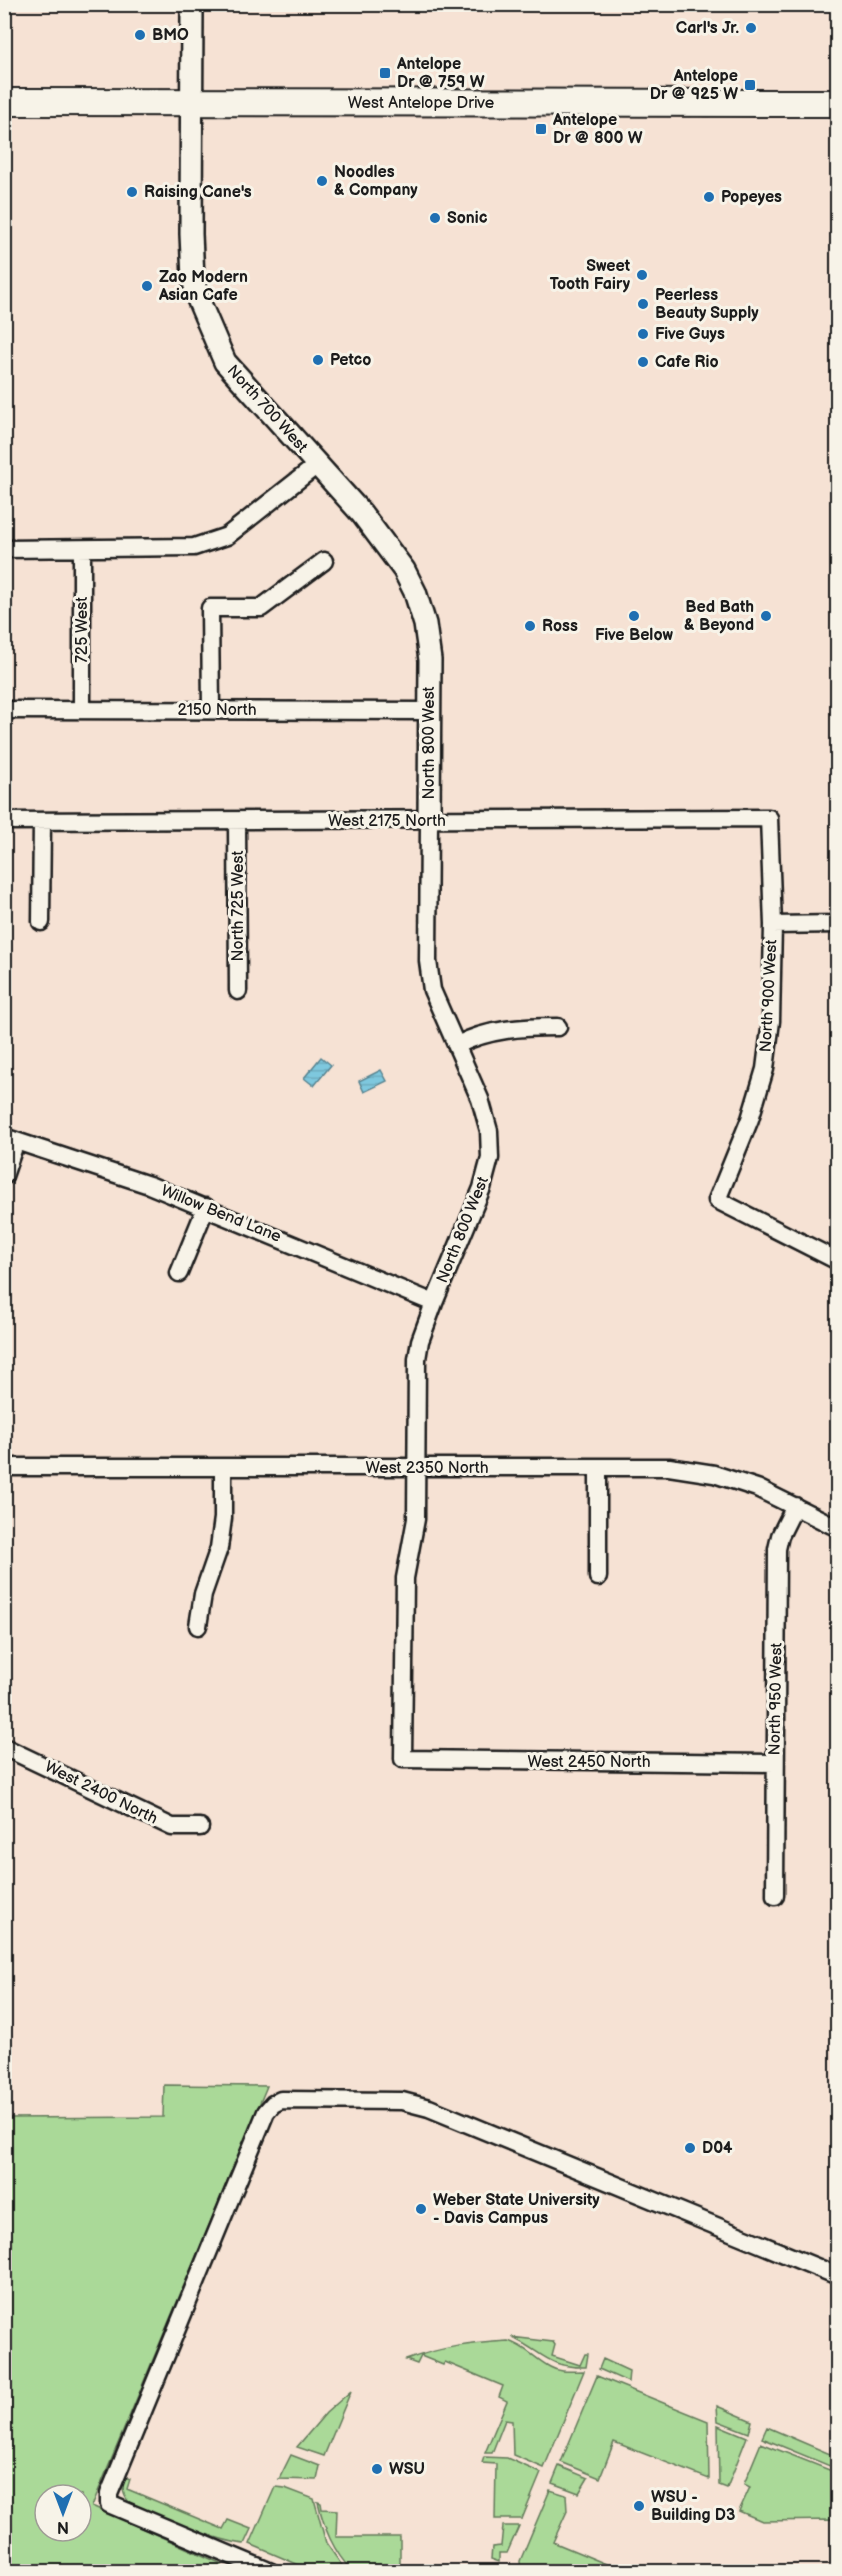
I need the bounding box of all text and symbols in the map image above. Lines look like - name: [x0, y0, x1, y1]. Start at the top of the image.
- place label: Carl's Jr.: [676, 19, 739, 38]
- marker: Carl's Jr.: [744, 21, 758, 35]
- place label: BMO: [152, 26, 189, 45]
- marker: BMO: [133, 28, 147, 42]
- place label: Antelope Dr @ 759 W: [396, 55, 485, 92]
- marker: Antelope Dr @ 759 W: [378, 66, 392, 80]
- place label: Antelope Dr @ 925 W: [650, 67, 738, 104]
- marker: Antelope Dr @ 925 W: [743, 78, 757, 92]
- street label: West Antelope Drive: [348, 94, 495, 113]
- place label: Antelope Dr @ 800 W: [552, 111, 643, 148]
- marker: Antelope Dr @ 800 W: [534, 122, 548, 136]
- place label: Noodles & Company: [334, 163, 418, 200]
- marker: Noodles & Company: [315, 174, 329, 188]
- place label: Raising Cane's: [144, 183, 252, 202]
- marker: Raising Cane's: [125, 185, 139, 199]
- place label: Popeyes: [721, 188, 782, 207]
- marker: Popeyes: [702, 190, 716, 204]
- place label: Sonic: [447, 209, 488, 228]
- marker: Sonic: [428, 211, 442, 225]
- place label: Sweet Tooth Fairy: [550, 257, 631, 294]
- place label: Zao Modern Asian Cafe: [158, 268, 248, 305]
- marker: Sweet Tooth Fairy: [635, 268, 649, 282]
- marker: Zao Modern Asian Cafe: [140, 279, 154, 293]
- place label: Peerless Beauty Supply: [655, 286, 759, 323]
- marker: Peerless Beauty Supply: [636, 297, 650, 311]
- place label: Five Guys: [655, 325, 725, 344]
- marker: Five Guys: [636, 327, 650, 341]
- place label: Petco: [330, 351, 371, 370]
- marker: Petco: [311, 353, 325, 367]
- place label: Cafe Rio: [655, 353, 719, 372]
- marker: Cafe Rio: [636, 355, 650, 369]
- street label: North 700 West: [223, 361, 311, 457]
- street label: 725 West: [73, 597, 92, 663]
- place label: Bed Bath & Beyond: [684, 598, 754, 635]
- marker: Five Below: [627, 609, 641, 623]
- marker: Bed Bath & Beyond: [759, 609, 773, 623]
- place label: Ross: [542, 617, 578, 636]
- marker: Ross: [523, 619, 537, 633]
- place label: Five Below: [595, 626, 674, 645]
- street label: North 800 West: [420, 686, 439, 799]
- street label: 2150 North: [177, 701, 257, 720]
- street label: West 2175 North: [328, 812, 446, 831]
- street label: North 725 West: [229, 850, 248, 961]
- street label: North 900 West: [757, 939, 781, 1053]
- street label: North 800 West: [433, 1174, 493, 1286]
- street label: Willow Bend Lane: [158, 1181, 284, 1247]
- street label: West 2350 North: [365, 1459, 489, 1478]
- street label: North 950 West: [766, 1642, 786, 1755]
- street label: West 2450 North: [527, 1753, 651, 1772]
- street label: West 2400 North: [41, 1757, 161, 1829]
- place label: D04: [702, 2139, 733, 2158]
- marker: D04: [683, 2141, 697, 2155]
- place label: Weber State University - Davis Campus: [433, 2191, 600, 2228]
- marker: Weber State University - Davis Campus: [414, 2202, 428, 2216]
- place label: WSU: [389, 2460, 425, 2479]
- marker: WSU: [370, 2462, 384, 2476]
- north arrow: [33, 2483, 93, 2543]
- place label: WSU - Building D3: [651, 2488, 735, 2525]
- marker: WSU - Building D3: [632, 2499, 646, 2513]
- text: N: [57, 2517, 69, 2536]

